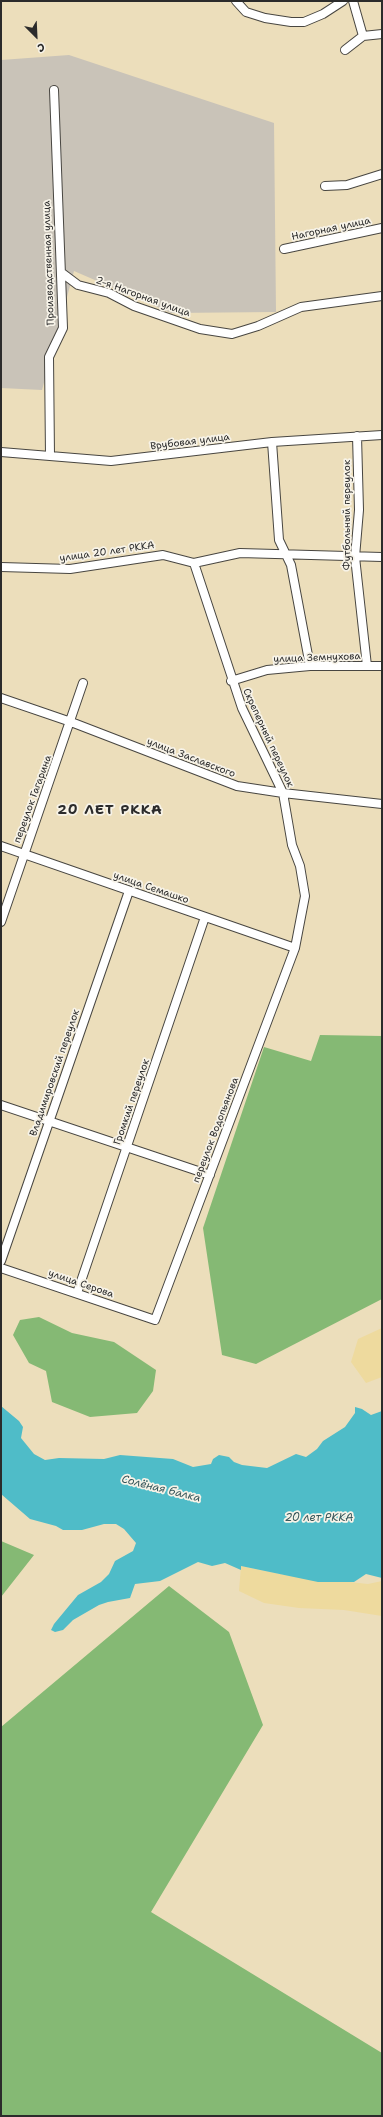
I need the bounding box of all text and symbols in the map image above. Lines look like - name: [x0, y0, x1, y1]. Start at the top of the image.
- north arrow: [16, 16, 56, 56]
- text: С: [35, 39, 47, 56]
- street label: Производственная улица: [41, 200, 57, 326]
- street label: Нагорная улица: [291, 215, 371, 243]
- street label: 2-я Нагорная улица: [94, 274, 192, 320]
- street label: Врубовая улица: [150, 431, 230, 453]
- street label: Футбольный переулок: [341, 460, 353, 570]
- street label: улица 20 лет РККА: [59, 539, 155, 565]
- street label: улица Земнухова: [273, 650, 361, 666]
- street label: Скреперный переулок: [240, 687, 296, 789]
- street label: улица Заславского: [145, 736, 237, 780]
- street label: переулок Гагарина: [12, 753, 54, 845]
- district label: 20 ЛЕТ РККА: [57, 802, 163, 818]
- street label: улица Семашко: [112, 869, 190, 907]
- street label: Владимировский переулок: [28, 1008, 82, 1138]
- street label: Громкий переулок: [112, 1057, 152, 1147]
- street label: переулок Водопьянова: [190, 1076, 242, 1184]
- street label: улица Серова: [47, 1267, 115, 1301]
- water label: Солёная балка: [120, 1473, 202, 1505]
- water label: 20 лет РККА: [285, 1511, 353, 1525]

